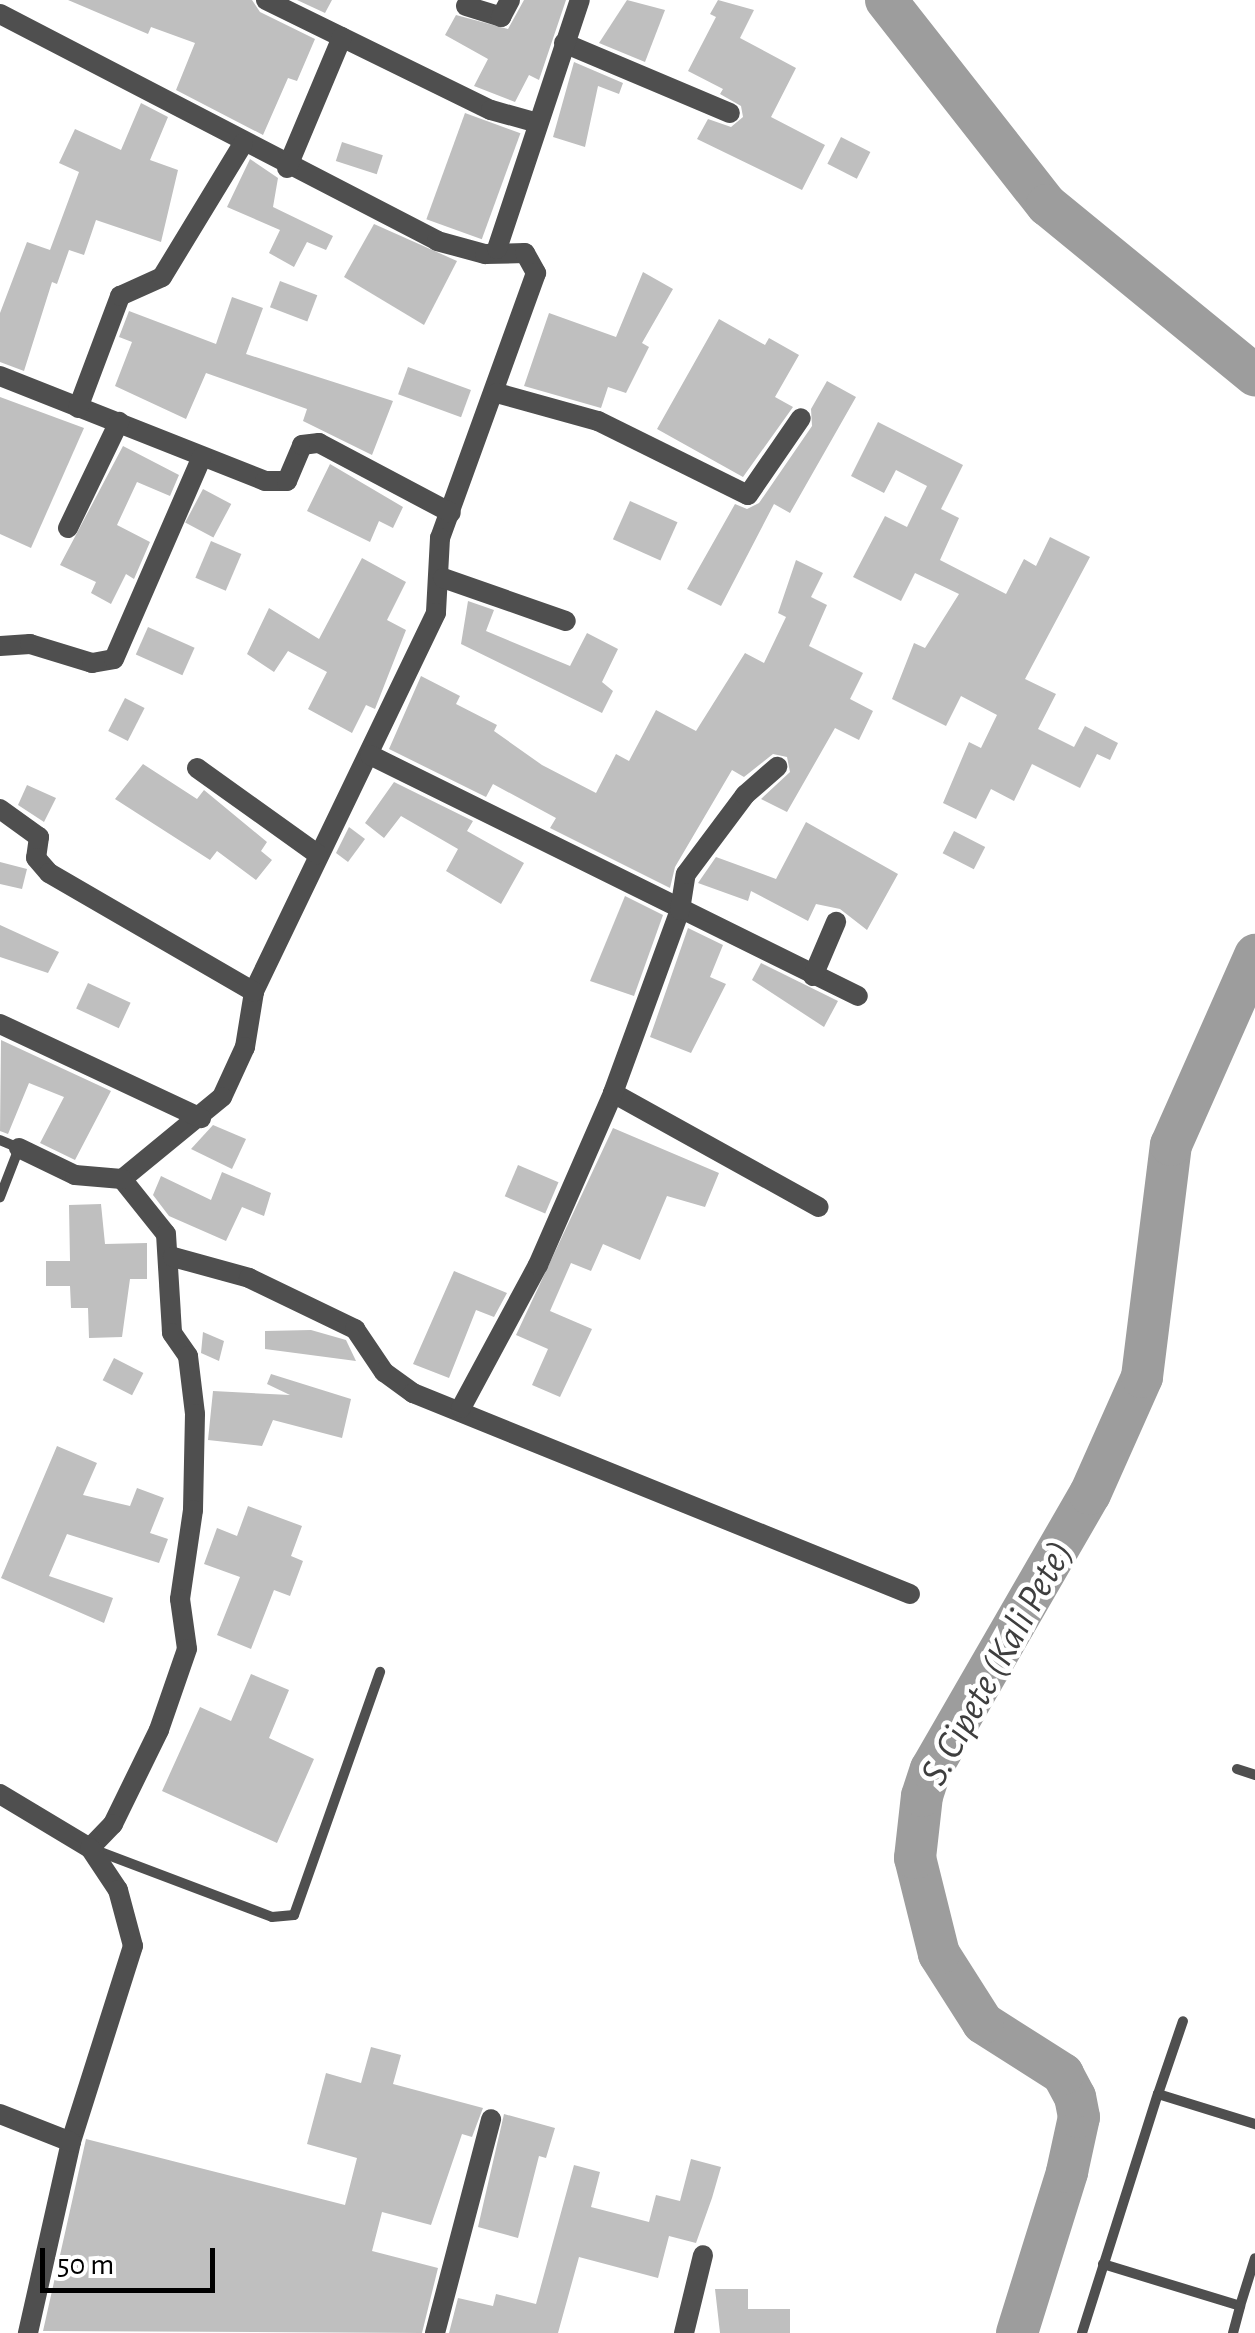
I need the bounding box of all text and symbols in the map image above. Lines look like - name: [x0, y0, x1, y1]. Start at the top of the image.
- water label: S. Cipete (Kali Pete): [910, 1532, 1084, 1794]
- scale bar: [45, 2228, 220, 2290]
- text: 50 m: [57, 2250, 114, 2280]

